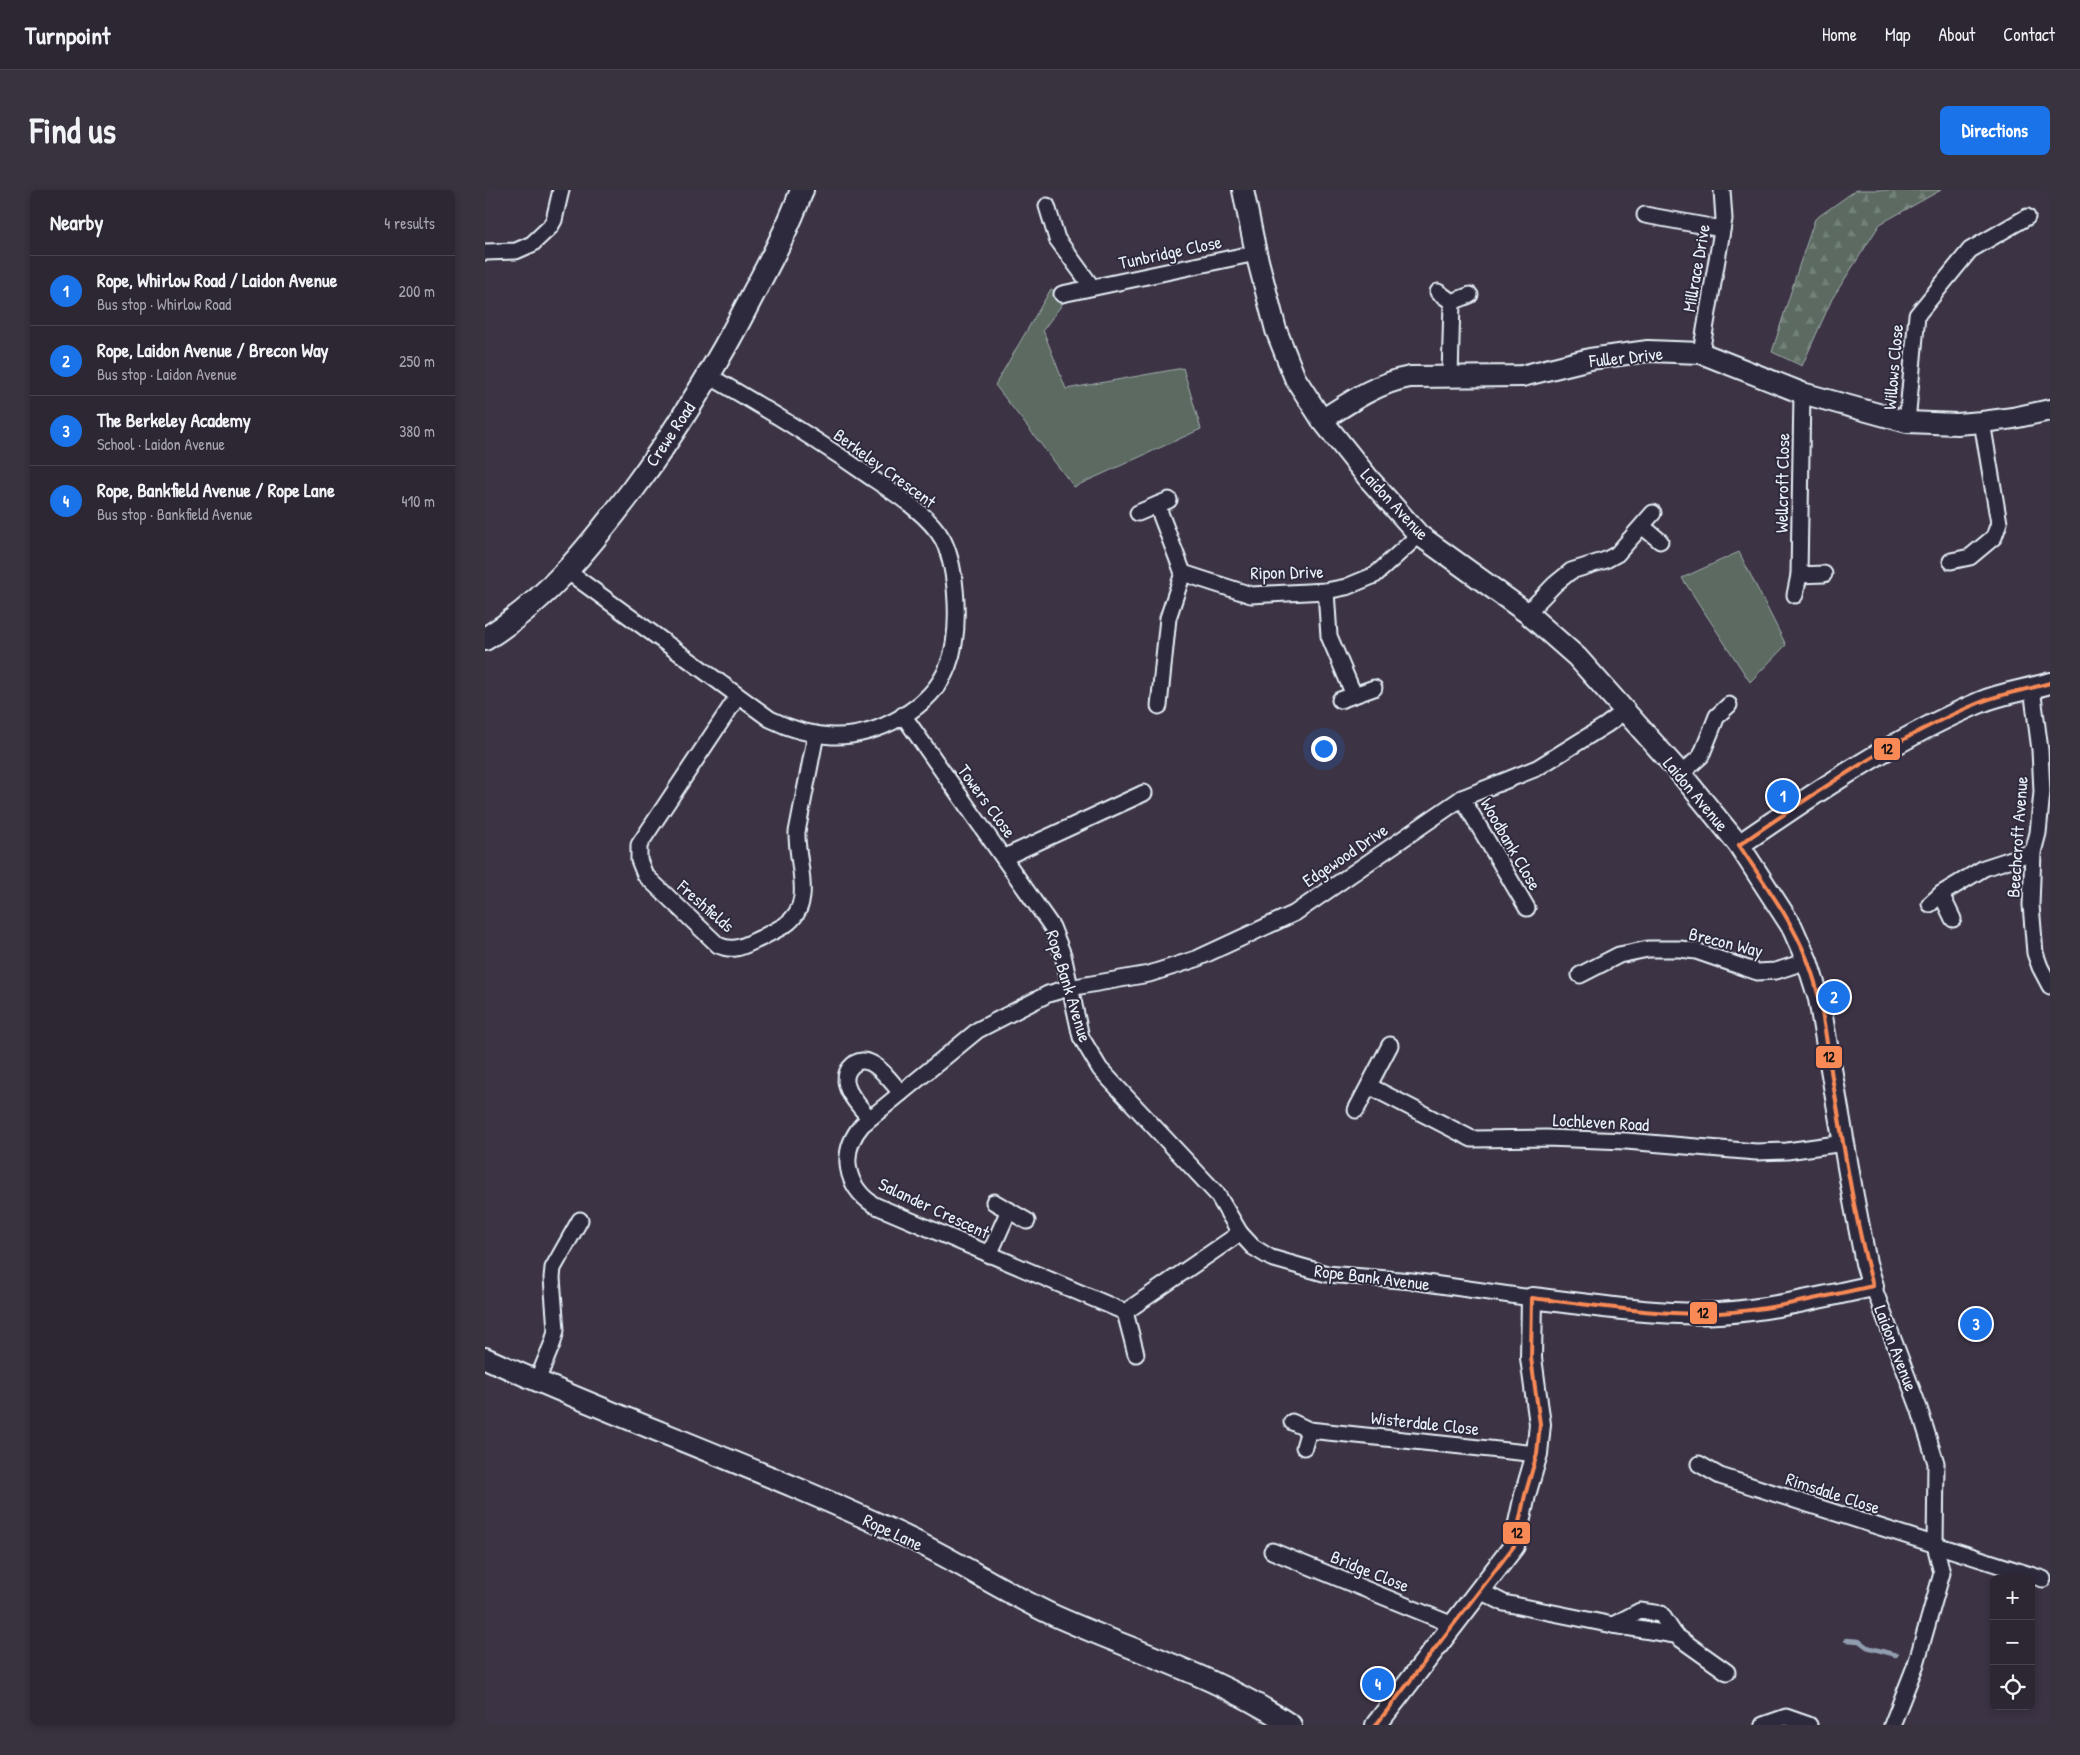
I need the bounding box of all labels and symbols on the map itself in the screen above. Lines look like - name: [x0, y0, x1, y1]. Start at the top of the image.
- street label: Millrace Drive: [1676, 222, 1716, 314]
- street label: Tunbridge Close: [1116, 229, 1224, 275]
- street label: Willows Close: [1877, 323, 1909, 411]
- street label: Fuller Drive: [1587, 341, 1664, 373]
- street label: Crewe Road: [639, 397, 701, 471]
- street label: Berkeley Crescent: [829, 422, 942, 514]
- street label: Wellcroft Close: [1769, 433, 1795, 533]
- street label: Laidon Avenue: [1355, 463, 1435, 545]
- street label: Ripon Drive: [1250, 559, 1324, 585]
- your location: [1311, 736, 1337, 762]
- line badge: 12: [1873, 737, 1901, 761]
- text: 12: [1881, 739, 1893, 758]
- street label: Laidon Avenue: [1658, 751, 1734, 837]
- street label: Towers Close: [952, 759, 1022, 843]
- street label: Beechcroft Avenue: [2000, 775, 2034, 899]
- pin: 1: [1767, 777, 1799, 815]
- street label: Woodbank Close: [1474, 793, 1548, 895]
- street label: Edgewood Drive: [1297, 817, 1393, 893]
- street label: Freshfields: [671, 873, 740, 938]
- street label: Brecon Way: [1686, 921, 1766, 963]
- street label: Rope Bank Avenue: [1040, 927, 1098, 1045]
- pin: 2: [1818, 978, 1850, 1016]
- line badge: 12: [1815, 1045, 1843, 1069]
- text: 12: [1823, 1047, 1835, 1066]
- street label: Lochleven Road: [1552, 1107, 1650, 1137]
- street label: Salander Crescent: [874, 1171, 994, 1245]
- street label: Rope Bank Avenue: [1313, 1258, 1431, 1296]
- line badge: 12: [1689, 1301, 1718, 1325]
- street label: Laidon Avenue: [1868, 1302, 1924, 1394]
- text: 12: [1697, 1303, 1709, 1322]
- pin: 3: [1960, 1305, 1992, 1343]
- street label: Wisterdale Close: [1370, 1405, 1480, 1441]
- street label: Rimsdale Close: [1783, 1466, 1883, 1520]
- street label: Rope Lane: [859, 1507, 927, 1557]
- line badge: 12: [1502, 1521, 1531, 1545]
- text: 12: [1511, 1523, 1523, 1542]
- street label: Bridge Close: [1327, 1544, 1413, 1598]
- pin: 4: [1362, 1665, 1394, 1703]

